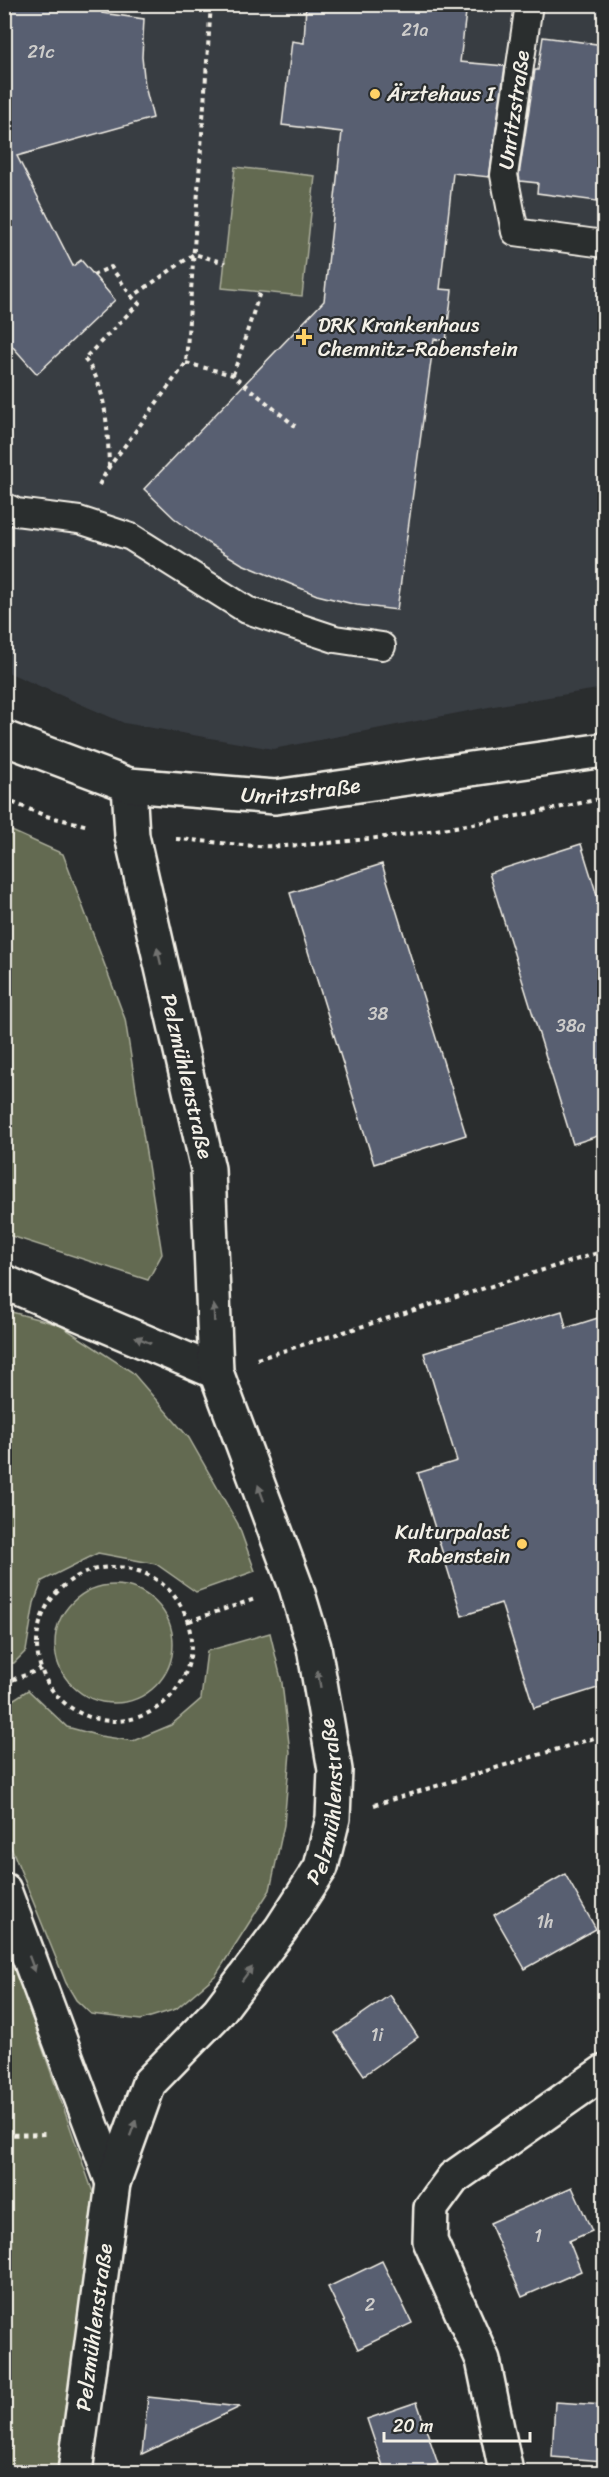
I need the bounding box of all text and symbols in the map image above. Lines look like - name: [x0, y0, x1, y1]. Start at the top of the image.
- house number: 21a: [401, 14, 429, 46]
- house number: 21c: [27, 36, 55, 68]
- street label: Unritzstraße: [487, 48, 541, 172]
- place label: Ärztehaus I: [386, 75, 497, 113]
- marker: Ärztehaus I: [368, 87, 382, 101]
- place label: DRK Krankenhaus Chemnitz-Rabenstein: [318, 306, 518, 368]
- marker: DRK Krankenhaus Chemnitz-Rabenstein: [295, 328, 313, 346]
- street label: Unritzstraße: [239, 766, 363, 816]
- one-way arrow: [154, 947, 164, 965]
- street label: Pelzmühlenstraße: [150, 990, 224, 1162]
- house number: 38: [368, 998, 389, 1030]
- house number: 38a: [556, 1010, 586, 1042]
- one-way arrow: [209, 1304, 218, 1323]
- one-way arrow: [134, 1335, 152, 1345]
- one-way arrow: [256, 1484, 265, 1502]
- place label: Kulturpalast Rabenstein: [395, 1513, 510, 1575]
- marker: Kulturpalast Rabenstein: [515, 1537, 529, 1551]
- one-way arrow: [315, 1669, 324, 1688]
- street label: Pelzmühlenstraße: [295, 1715, 354, 1893]
- house number: 1h: [536, 1906, 554, 1938]
- one-way arrow: [27, 1956, 37, 1974]
- one-way arrow: [241, 1966, 253, 1981]
- house number: 1i: [371, 2019, 384, 2051]
- one-way arrow: [128, 2119, 138, 2137]
- house number: 1: [534, 2220, 542, 2252]
- street label: Pelzmühlenstraße: [64, 2241, 124, 2413]
- house number: 2: [365, 2289, 375, 2321]
- scale bar: [384, 2405, 530, 2443]
- text: 20 m: [393, 2410, 433, 2442]

